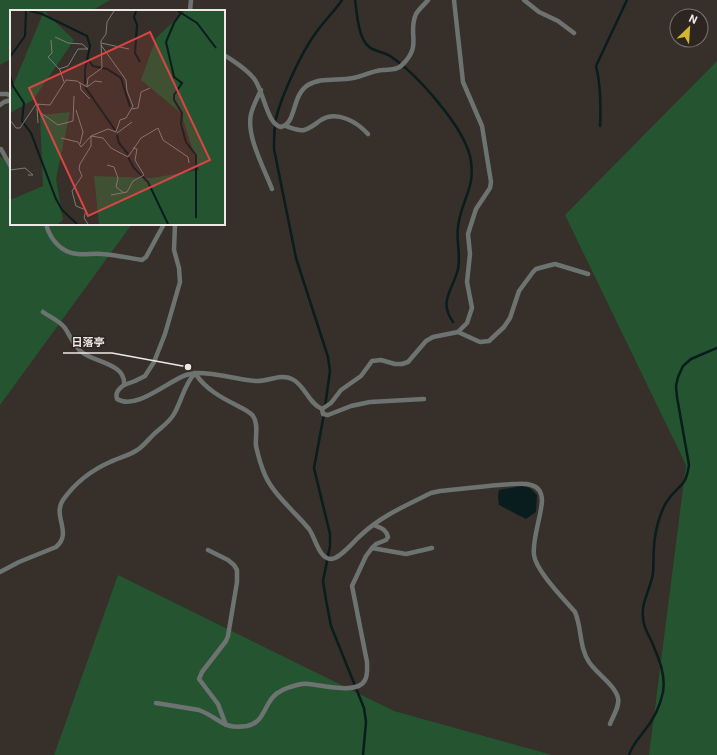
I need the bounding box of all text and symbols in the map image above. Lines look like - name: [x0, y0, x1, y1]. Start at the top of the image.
- north arrow: [669, 8, 709, 48]
- inset map: [10, 10, 225, 225]
- text: N: [687, 12, 699, 27]
- callout: 日落亭: [63, 330, 112, 353]
- text: 日落亭: [72, 336, 105, 349]

